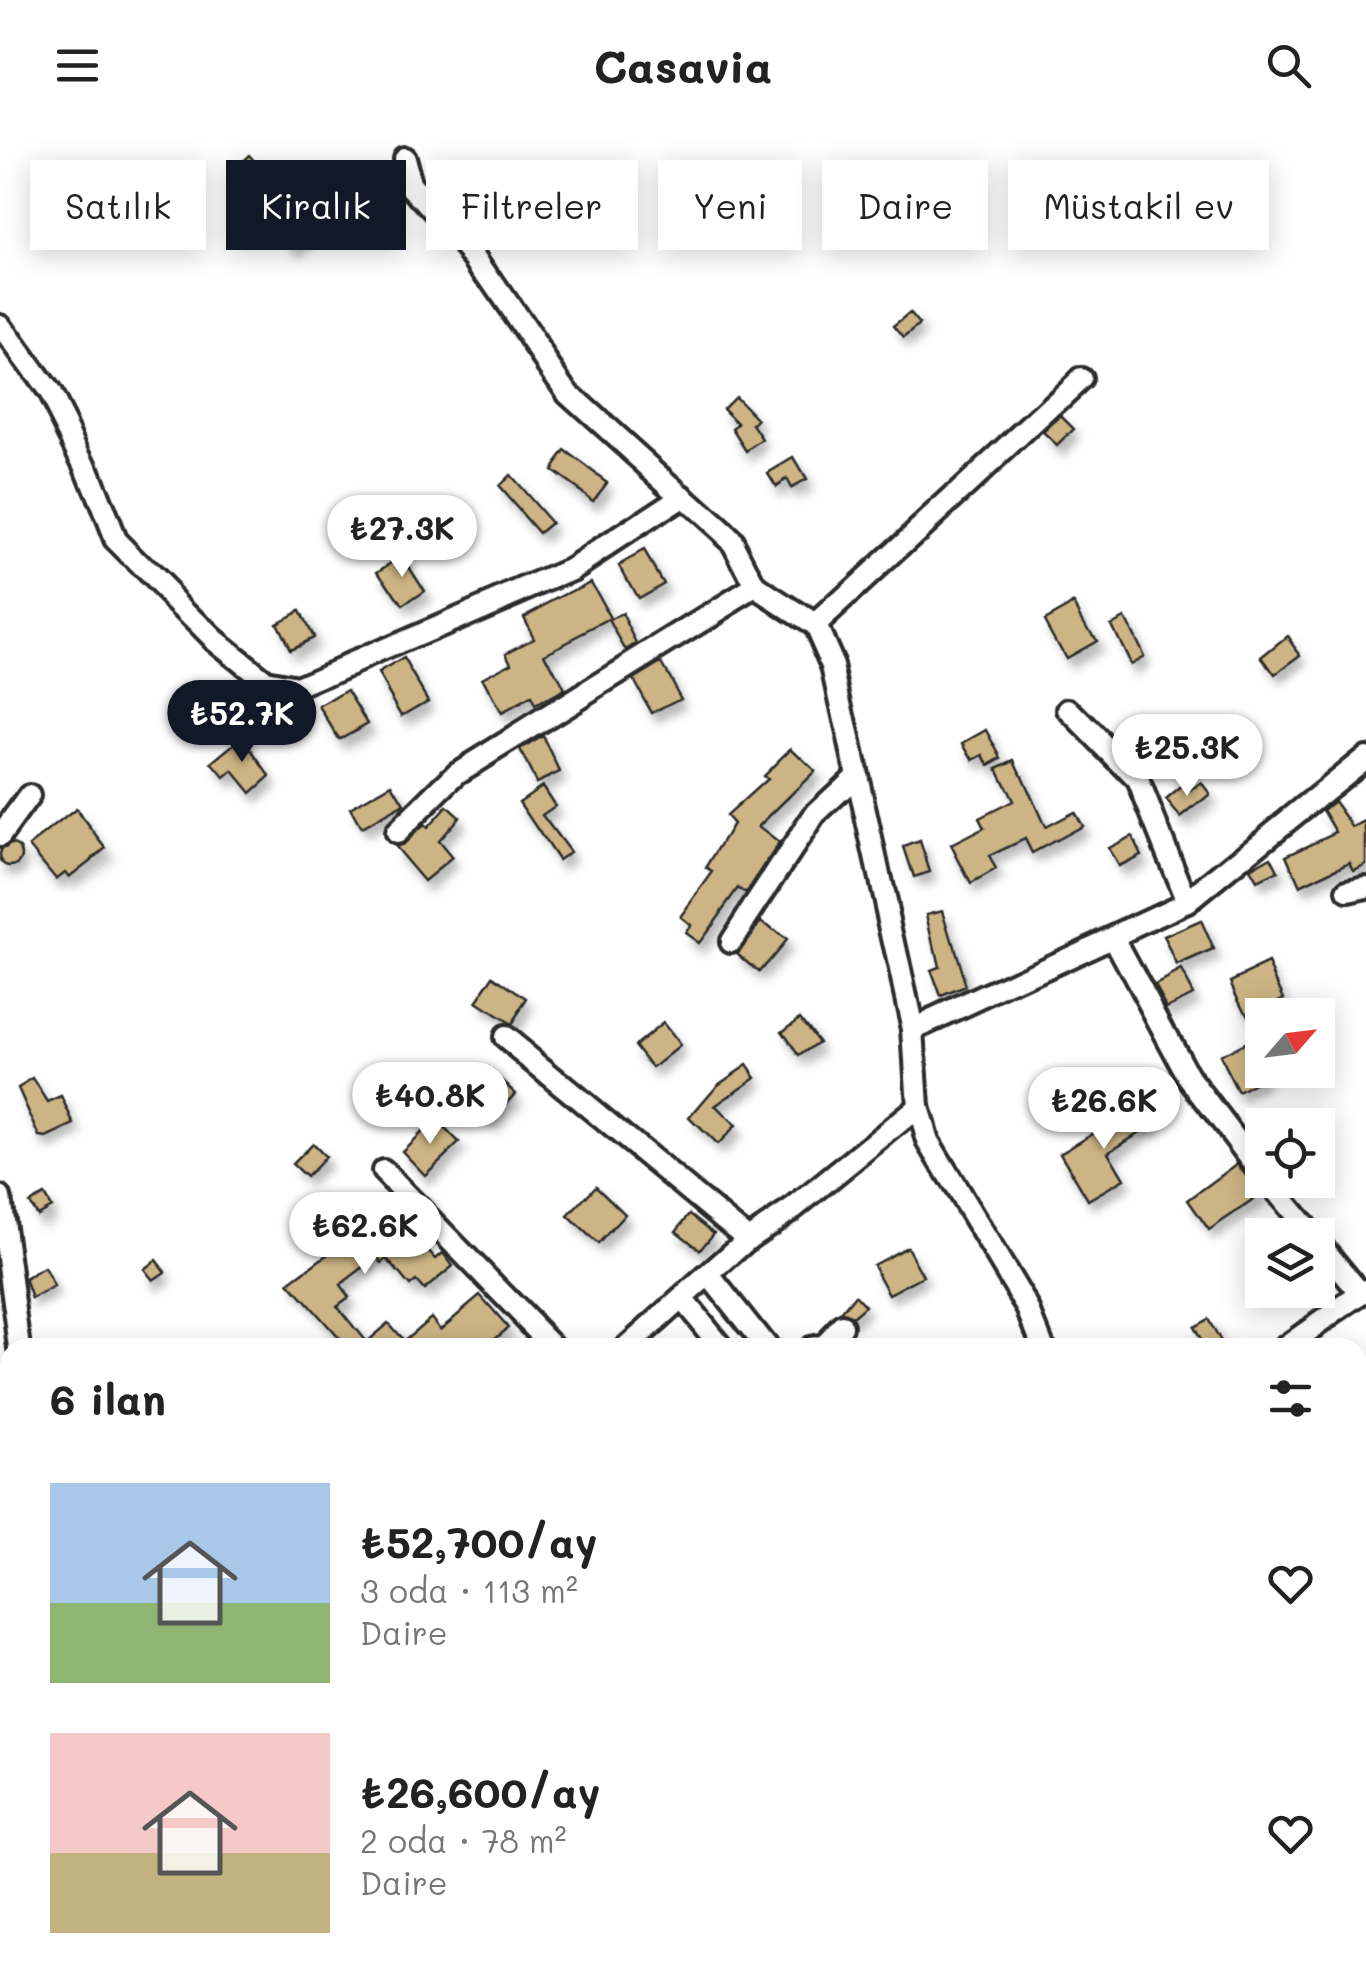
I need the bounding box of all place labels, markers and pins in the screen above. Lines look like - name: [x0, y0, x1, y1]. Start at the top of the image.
- pin: ₺27.3K: [321, 495, 483, 580]
- pin: ₺52.7K: [161, 680, 323, 765]
- pin: ₺25.3K: [1106, 714, 1268, 799]
- pin: ₺40.8K: [349, 1062, 511, 1147]
- pin: ₺26.6K: [1023, 1067, 1185, 1152]
- pin: ₺62.6K: [284, 1192, 446, 1277]

